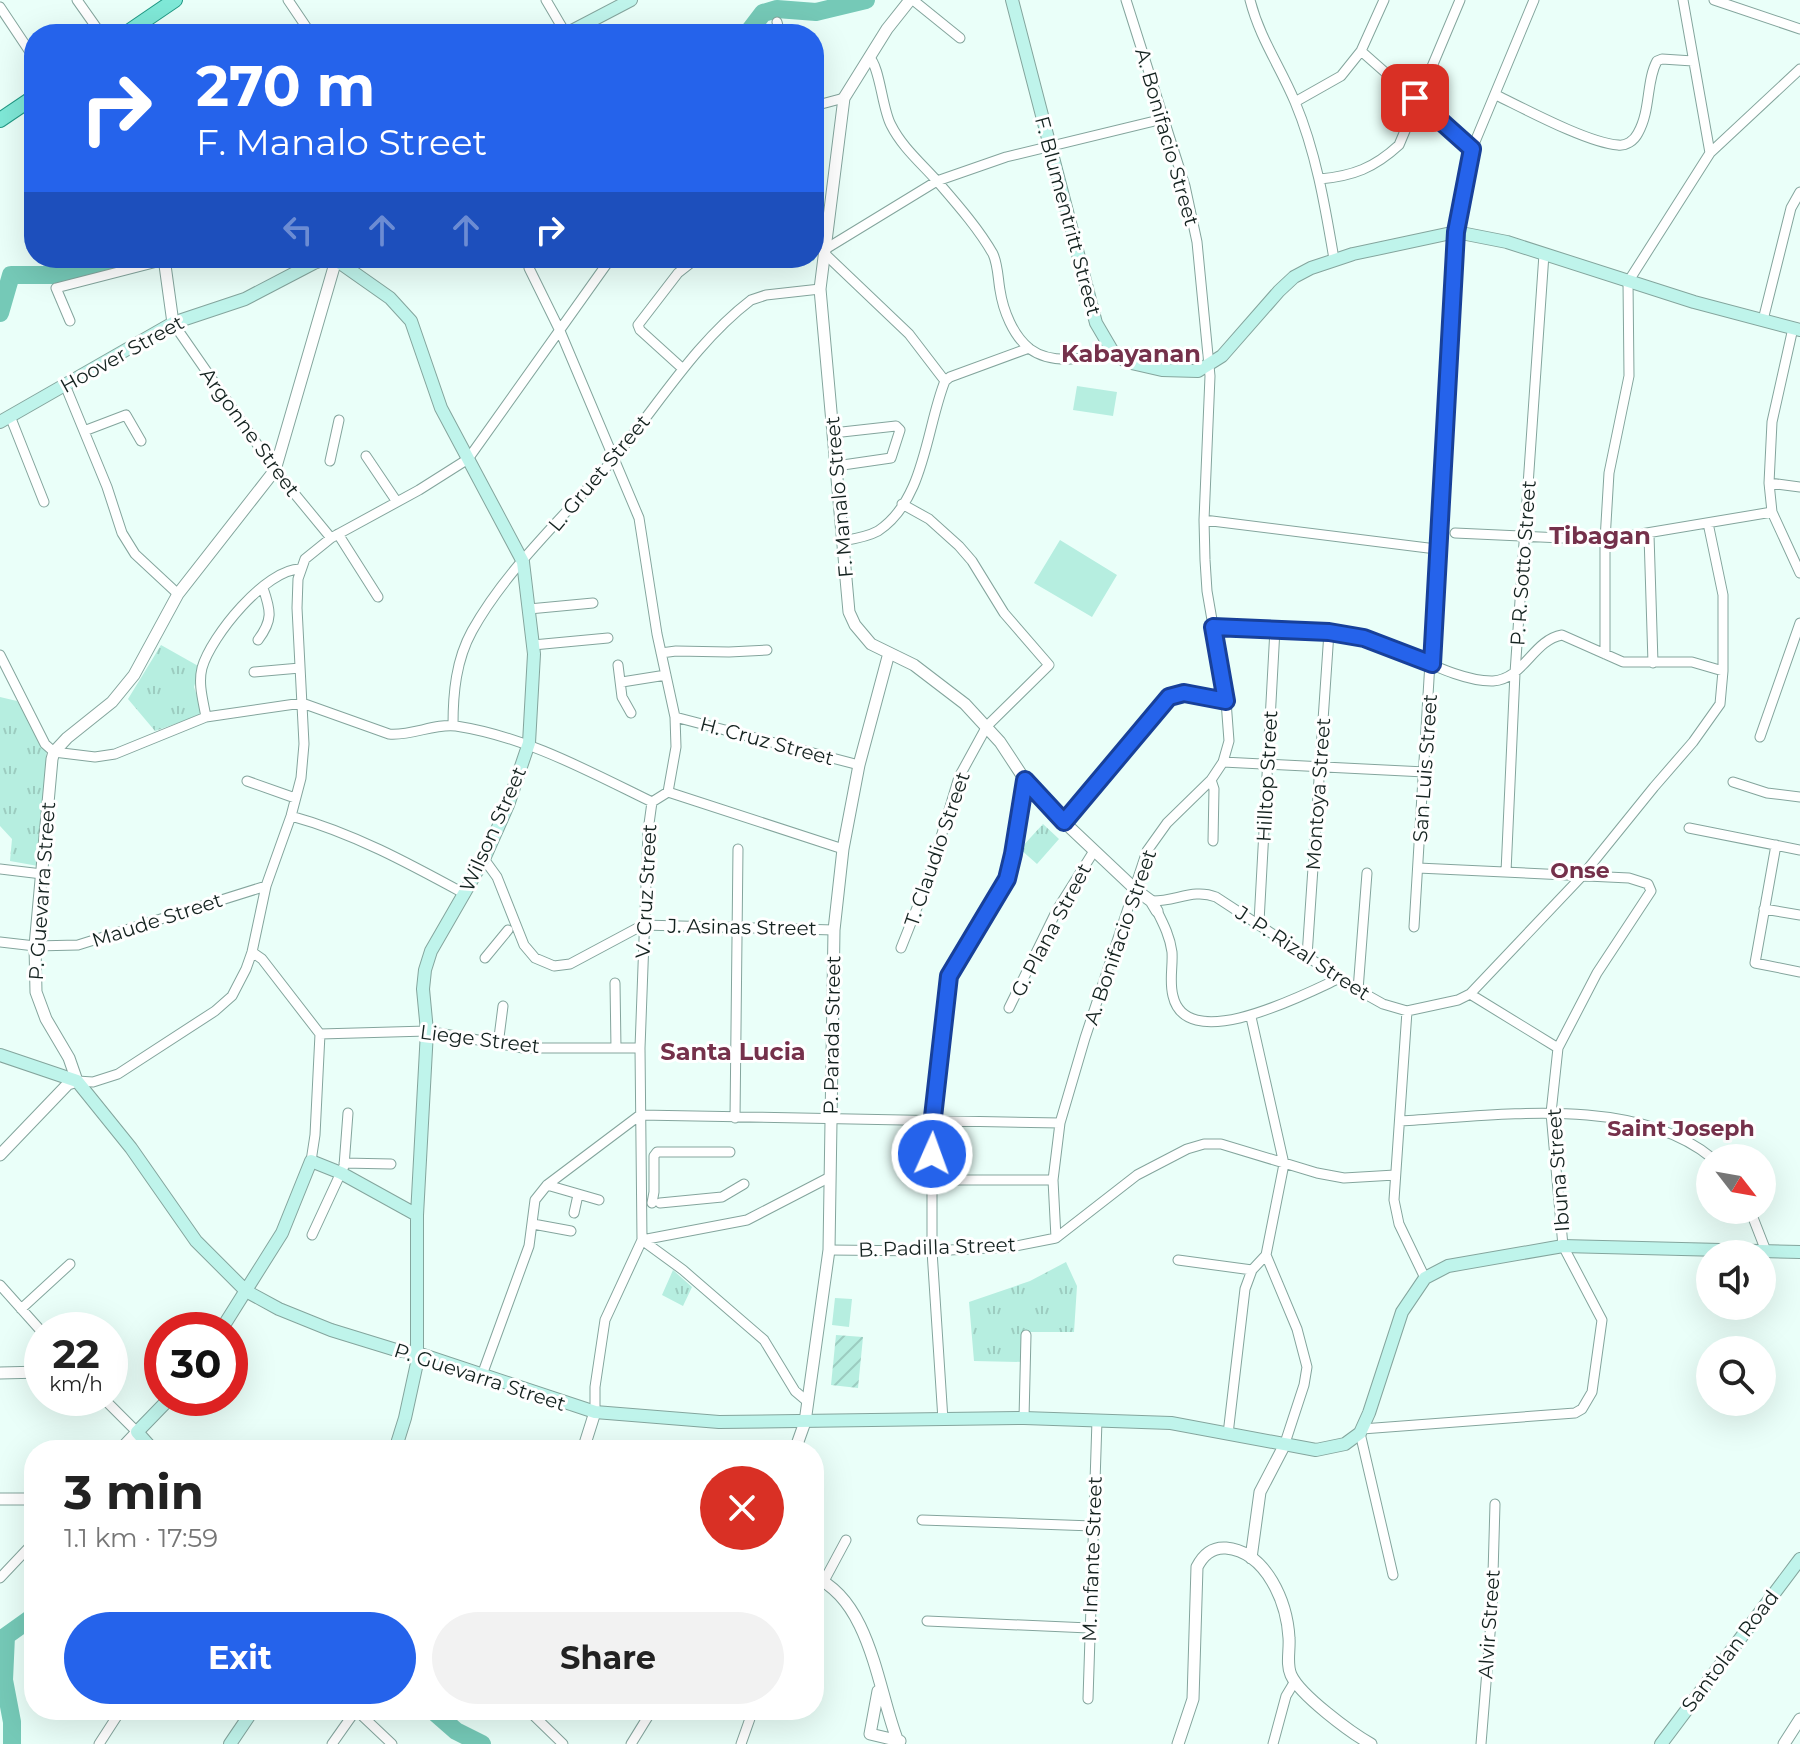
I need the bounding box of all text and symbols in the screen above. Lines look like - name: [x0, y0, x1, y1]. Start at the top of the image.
- street label: A. Bonifacio Street: [1130, 45, 1204, 229]
- text: 270 m: [196, 52, 375, 120]
- icon: right: [64, 56, 168, 160]
- pin: [1381, 64, 1449, 132]
- icon: arrive: [1393, 76, 1437, 120]
- street label: F. Blumentritt Street: [1030, 114, 1106, 318]
- text: F. Manalo Street: [196, 120, 487, 164]
- icon: left: [276, 208, 320, 252]
- icon: ahead: [360, 208, 404, 252]
- icon: ahead: [444, 208, 488, 252]
- icon: right: [528, 208, 572, 252]
- street label: Hoover Street: [56, 310, 188, 398]
- district label: Kabayanan: [1061, 339, 1201, 368]
- street label: Argonne Street: [195, 363, 305, 501]
- street label: L. Gruet Street: [543, 410, 655, 536]
- street label: F. Manalo Street: [820, 415, 858, 579]
- street label: P. R. Sotto Street: [1505, 479, 1541, 647]
- district label: Tibagan: [1549, 521, 1651, 550]
- street label: San Luis Street: [1408, 693, 1442, 843]
- street label: Hilltop Street: [1252, 710, 1282, 842]
- street label: H. Cruz Street: [698, 712, 836, 770]
- street label: Montoya Street: [1301, 717, 1335, 871]
- street label: Wilson Street: [455, 763, 531, 895]
- street label: T. Claudio Street: [899, 768, 975, 930]
- street label: P. Guevarra Street: [24, 801, 60, 981]
- street label: V. Cruz Street: [631, 823, 661, 959]
- street label: A. Bonifacio Street: [1079, 846, 1161, 1028]
- district label: Onse: [1550, 857, 1610, 884]
- street label: G. Plana Street: [1006, 859, 1096, 1001]
- street label: Maude Street: [89, 888, 225, 952]
- street label: J. P. Rizal Street: [1230, 900, 1375, 1005]
- street label: J. Asinas Street: [666, 914, 817, 940]
- street label: P. Parada Street: [819, 955, 845, 1115]
- street label: Liege Street: [419, 1020, 541, 1058]
- district label: Santa Lucia: [660, 1037, 806, 1066]
- street label: Ibuna Street: [1542, 1107, 1574, 1233]
- position arrow: [890, 1112, 974, 1196]
- district label: Saint Joseph: [1607, 1115, 1755, 1142]
- north arrow: [1696, 1144, 1776, 1224]
- map controls: [1696, 1144, 1776, 1416]
- street label: B. Padilla Street: [858, 1232, 1016, 1262]
- button: sound: [1696, 1240, 1776, 1320]
- speed limit sign: 30: [144, 1312, 248, 1416]
- text: 22: [52, 1329, 100, 1378]
- button: search: [1696, 1336, 1776, 1416]
- street label: P. Guevarra Street: [391, 1338, 569, 1416]
- text: km/h: [49, 1372, 103, 1396]
- text: 3 min: [64, 1463, 204, 1521]
- button: close: [700, 1466, 784, 1550]
- street label: M. Infante Street: [1077, 1476, 1107, 1642]
- text: 1.1 km · 17:59: [64, 1522, 218, 1554]
- street label: Alvir Street: [1473, 1568, 1505, 1680]
- street label: Santolan Road: [1676, 1585, 1784, 1717]
- button: Exit: [64, 1612, 416, 1704]
- button: Share: [432, 1612, 784, 1704]

